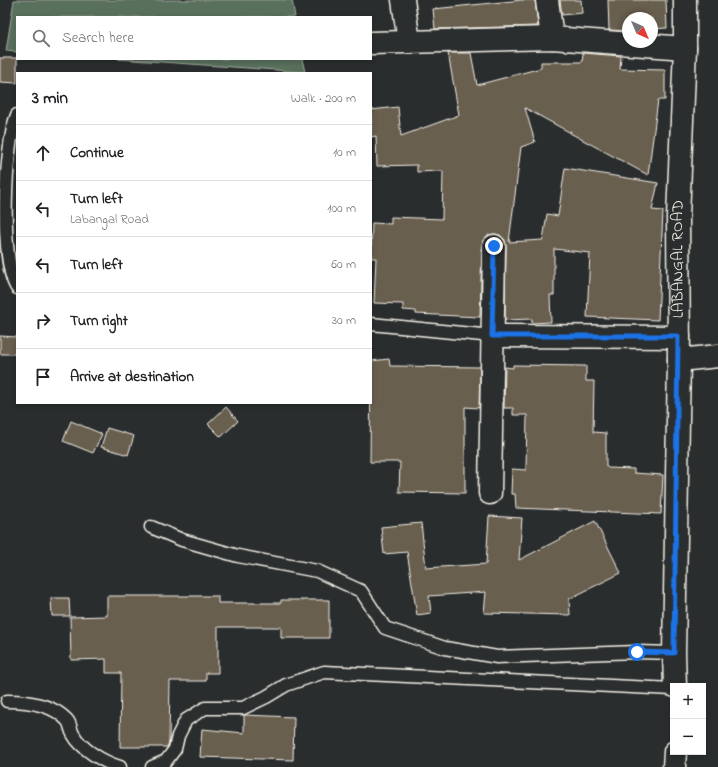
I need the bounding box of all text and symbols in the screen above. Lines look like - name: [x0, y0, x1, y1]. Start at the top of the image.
- north arrow: [622, 12, 658, 48]
- search box: [16, 16, 372, 60]
- icon: search: [30, 27, 52, 49]
- text: Search here: [62, 27, 134, 49]
- text: 3 min: [32, 86, 68, 111]
- text: Walk · 200 m: [291, 89, 356, 108]
- icon: ahead: [32, 142, 54, 164]
- text: Continue: [70, 142, 124, 164]
- text: 10 m: [333, 143, 356, 162]
- text: Turn left: [70, 188, 123, 210]
- icon: left: [32, 198, 54, 220]
- text: 100 m: [327, 199, 356, 218]
- street label: LABANGAL ROAD: [666, 199, 691, 318]
- text: Labangal Road: [70, 210, 149, 229]
- route end: [485, 237, 503, 255]
- icon: left: [32, 254, 54, 276]
- text: Turn left: [70, 254, 123, 276]
- text: 60 m: [331, 255, 356, 274]
- icon: right: [32, 310, 54, 332]
- text: Turn right: [70, 310, 128, 332]
- text: 30 m: [332, 311, 356, 330]
- icon: arrive: [32, 366, 54, 388]
- text: Arrive at destination: [70, 366, 194, 388]
- route start: [628, 643, 646, 661]
- map controls: [670, 683, 706, 755]
- button: +: [670, 683, 706, 719]
- button: −: [670, 719, 706, 755]

